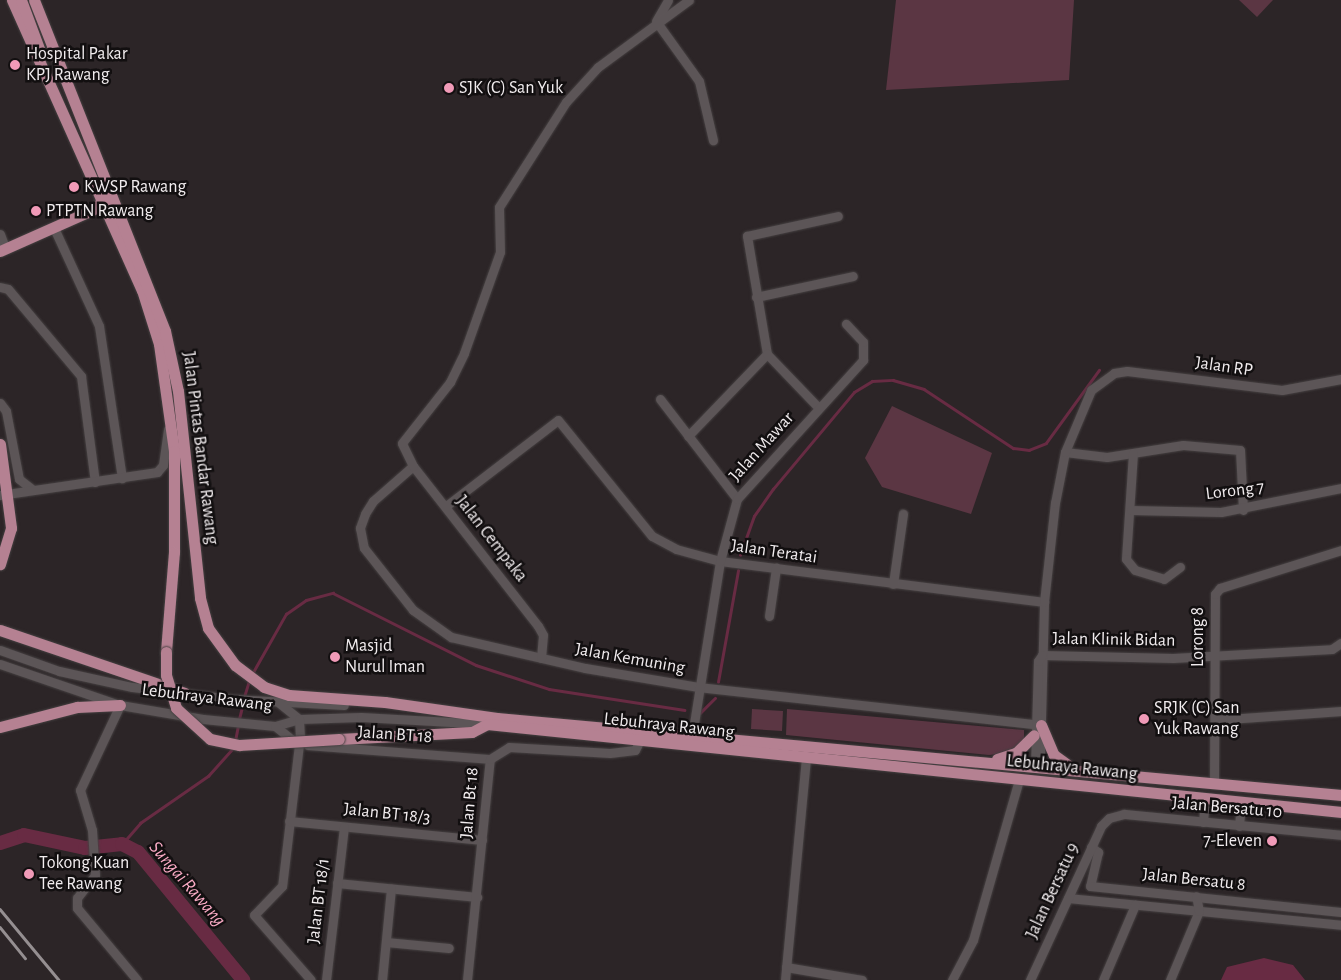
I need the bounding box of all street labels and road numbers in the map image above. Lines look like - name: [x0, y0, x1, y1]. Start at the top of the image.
- street label: Jalan Pintas Bandar Rawang: [177, 350, 223, 546]
- street label: Jalan RP: [1194, 352, 1254, 382]
- street label: Jalan Mawar: [725, 408, 799, 486]
- street label: Lorong 7: [1204, 477, 1266, 505]
- street label: Jalan Cempaka: [451, 491, 531, 587]
- street label: Jalan Teratai: [730, 535, 818, 569]
- street label: Lorong 8: [1187, 607, 1209, 667]
- street label: Jalan Klinik Bidan: [1053, 628, 1175, 652]
- street label: Jalan Kemuning: [573, 639, 687, 679]
- street label: Lebuhraya Rawang: [141, 679, 273, 717]
- street label: Lebuhraya Rawang: [603, 708, 735, 744]
- street label: Jalan BT 18: [357, 722, 433, 748]
- street label: Lebuhraya Rawang: [1006, 750, 1138, 786]
- street label: Jalan Bt 18: [456, 766, 484, 840]
- street label: Jalan Bersatu 10: [1171, 792, 1283, 824]
- street label: Jalan BT 18/3: [343, 799, 431, 829]
- street label: Jalan Bersatu 9: [1021, 840, 1085, 942]
- street label: Jalan BT 18/1: [303, 857, 335, 945]
- street label: Jalan Bersatu 8: [1141, 864, 1247, 896]

